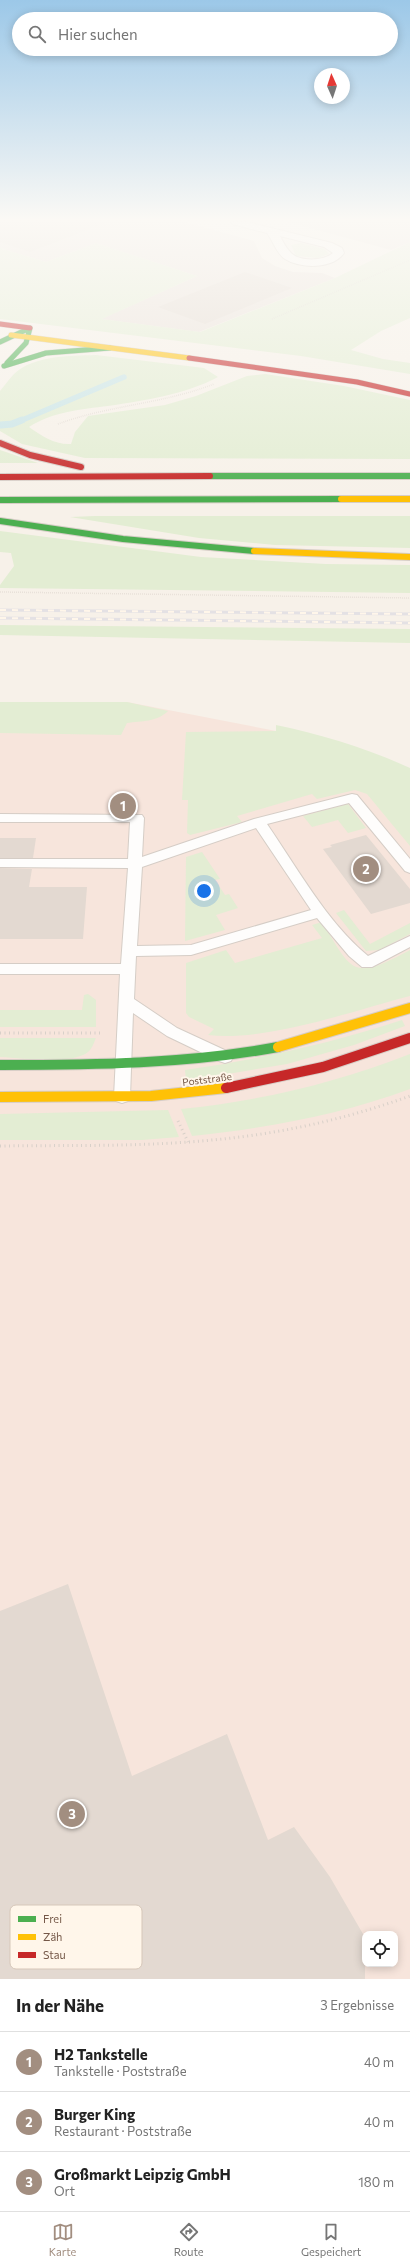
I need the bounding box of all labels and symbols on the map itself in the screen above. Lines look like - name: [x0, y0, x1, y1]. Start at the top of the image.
- north arrow: [314, 68, 350, 104]
- pin: 1: [110, 791, 136, 821]
- pin: 2: [353, 854, 379, 884]
- your location: [194, 881, 214, 901]
- street label: Poststraße: [182, 1070, 232, 1088]
- pin: 3: [59, 1799, 85, 1829]
- legend: [10, 1905, 142, 1969]
- text: Frei: [43, 1912, 62, 1925]
- text: Zäh: [43, 1930, 62, 1943]
- text: Stau: [43, 1948, 66, 1961]

